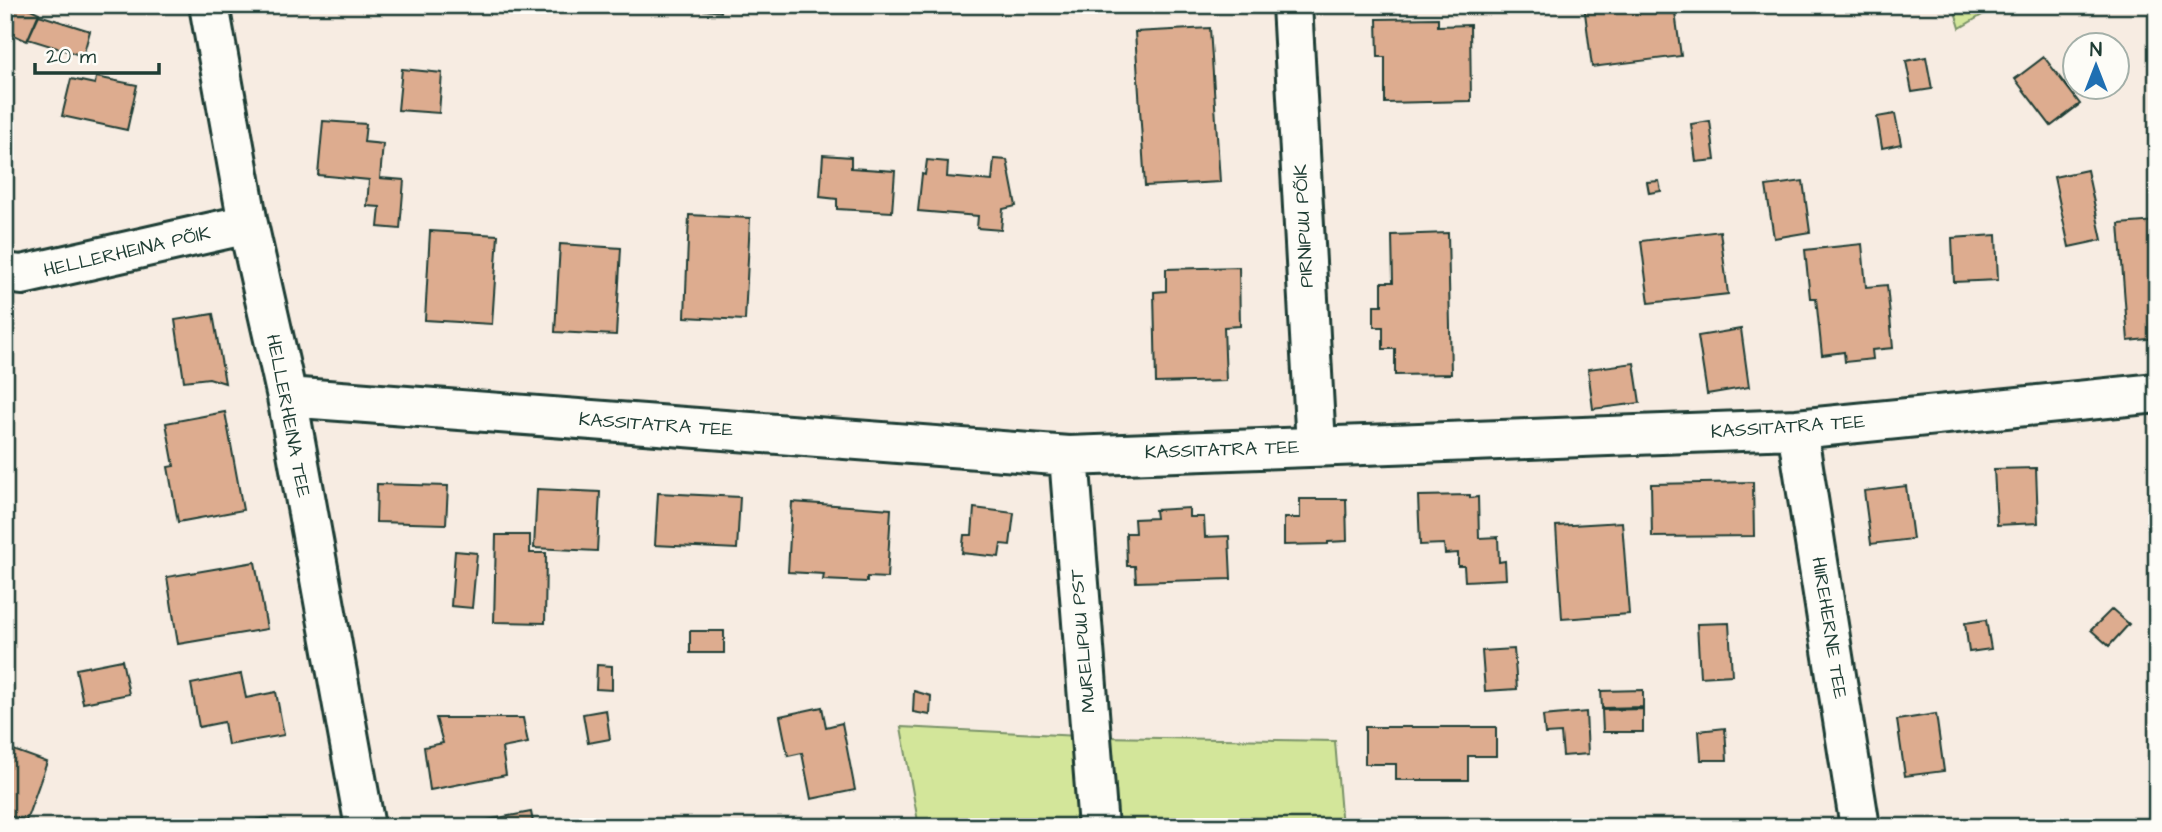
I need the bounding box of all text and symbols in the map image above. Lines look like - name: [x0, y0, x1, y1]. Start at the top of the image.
- scale bar: [35, 32, 159, 76]
- north arrow: [2060, 32, 2130, 102]
- text: N: [2090, 37, 2102, 64]
- text: 20 m: [46, 42, 97, 71]
- street label: PIRNIPUU PÕIK: [1287, 163, 1321, 288]
- street label: HELLERHEINA PÕIK: [41, 220, 214, 284]
- street label: HELLERHEINA TEE: [259, 332, 317, 500]
- street label: KASSITATRA TEE: [578, 406, 734, 444]
- street label: KASSITATRA TEE: [1710, 408, 1866, 446]
- street label: KASSITATRA TEE: [1144, 434, 1300, 466]
- street label: HIIREHERNE TEE: [1804, 555, 1854, 701]
- street label: MURELIPUU PST: [1063, 568, 1103, 714]

